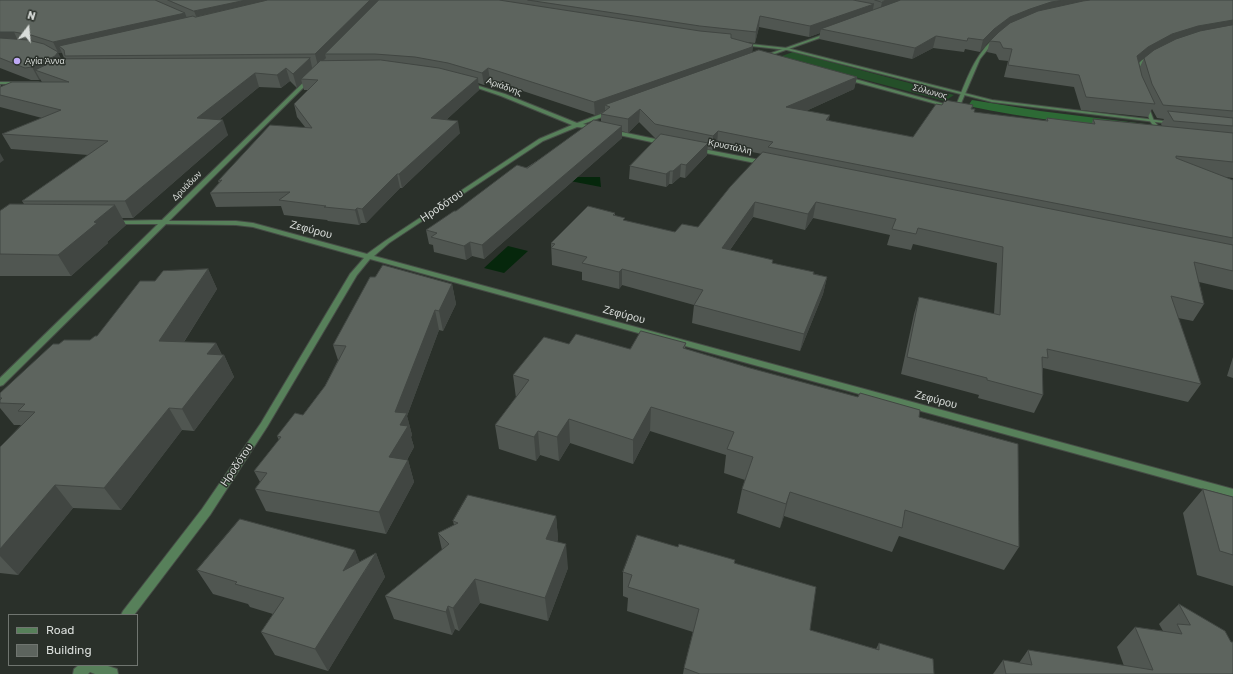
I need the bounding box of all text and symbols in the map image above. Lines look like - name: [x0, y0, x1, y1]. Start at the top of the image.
- north arrow: [8, 8, 48, 48]
- text: N: [26, 9, 37, 23]
- marker: Αγία Άννα: [12, 56, 22, 66]
- place label: Αγία Άννα: [25, 56, 65, 66]
- street label: Αριάδνης: [485, 76, 523, 98]
- street label: Σόλωνος: [911, 82, 949, 102]
- street label: Κρυστάλλη: [707, 137, 753, 157]
- street label: Δρυάδων: [170, 169, 204, 203]
- street label: Ηροδότου: [418, 187, 466, 225]
- street label: Ζεφύρου: [288, 218, 334, 242]
- street label: Ζεφύρου: [601, 303, 647, 327]
- street label: Ζεφύρου: [913, 388, 959, 412]
- street label: Ηροδότου: [218, 441, 256, 489]
- legend: [8, 614, 138, 666]
- text: Road: [46, 623, 74, 637]
- text: Building: [46, 643, 92, 657]

